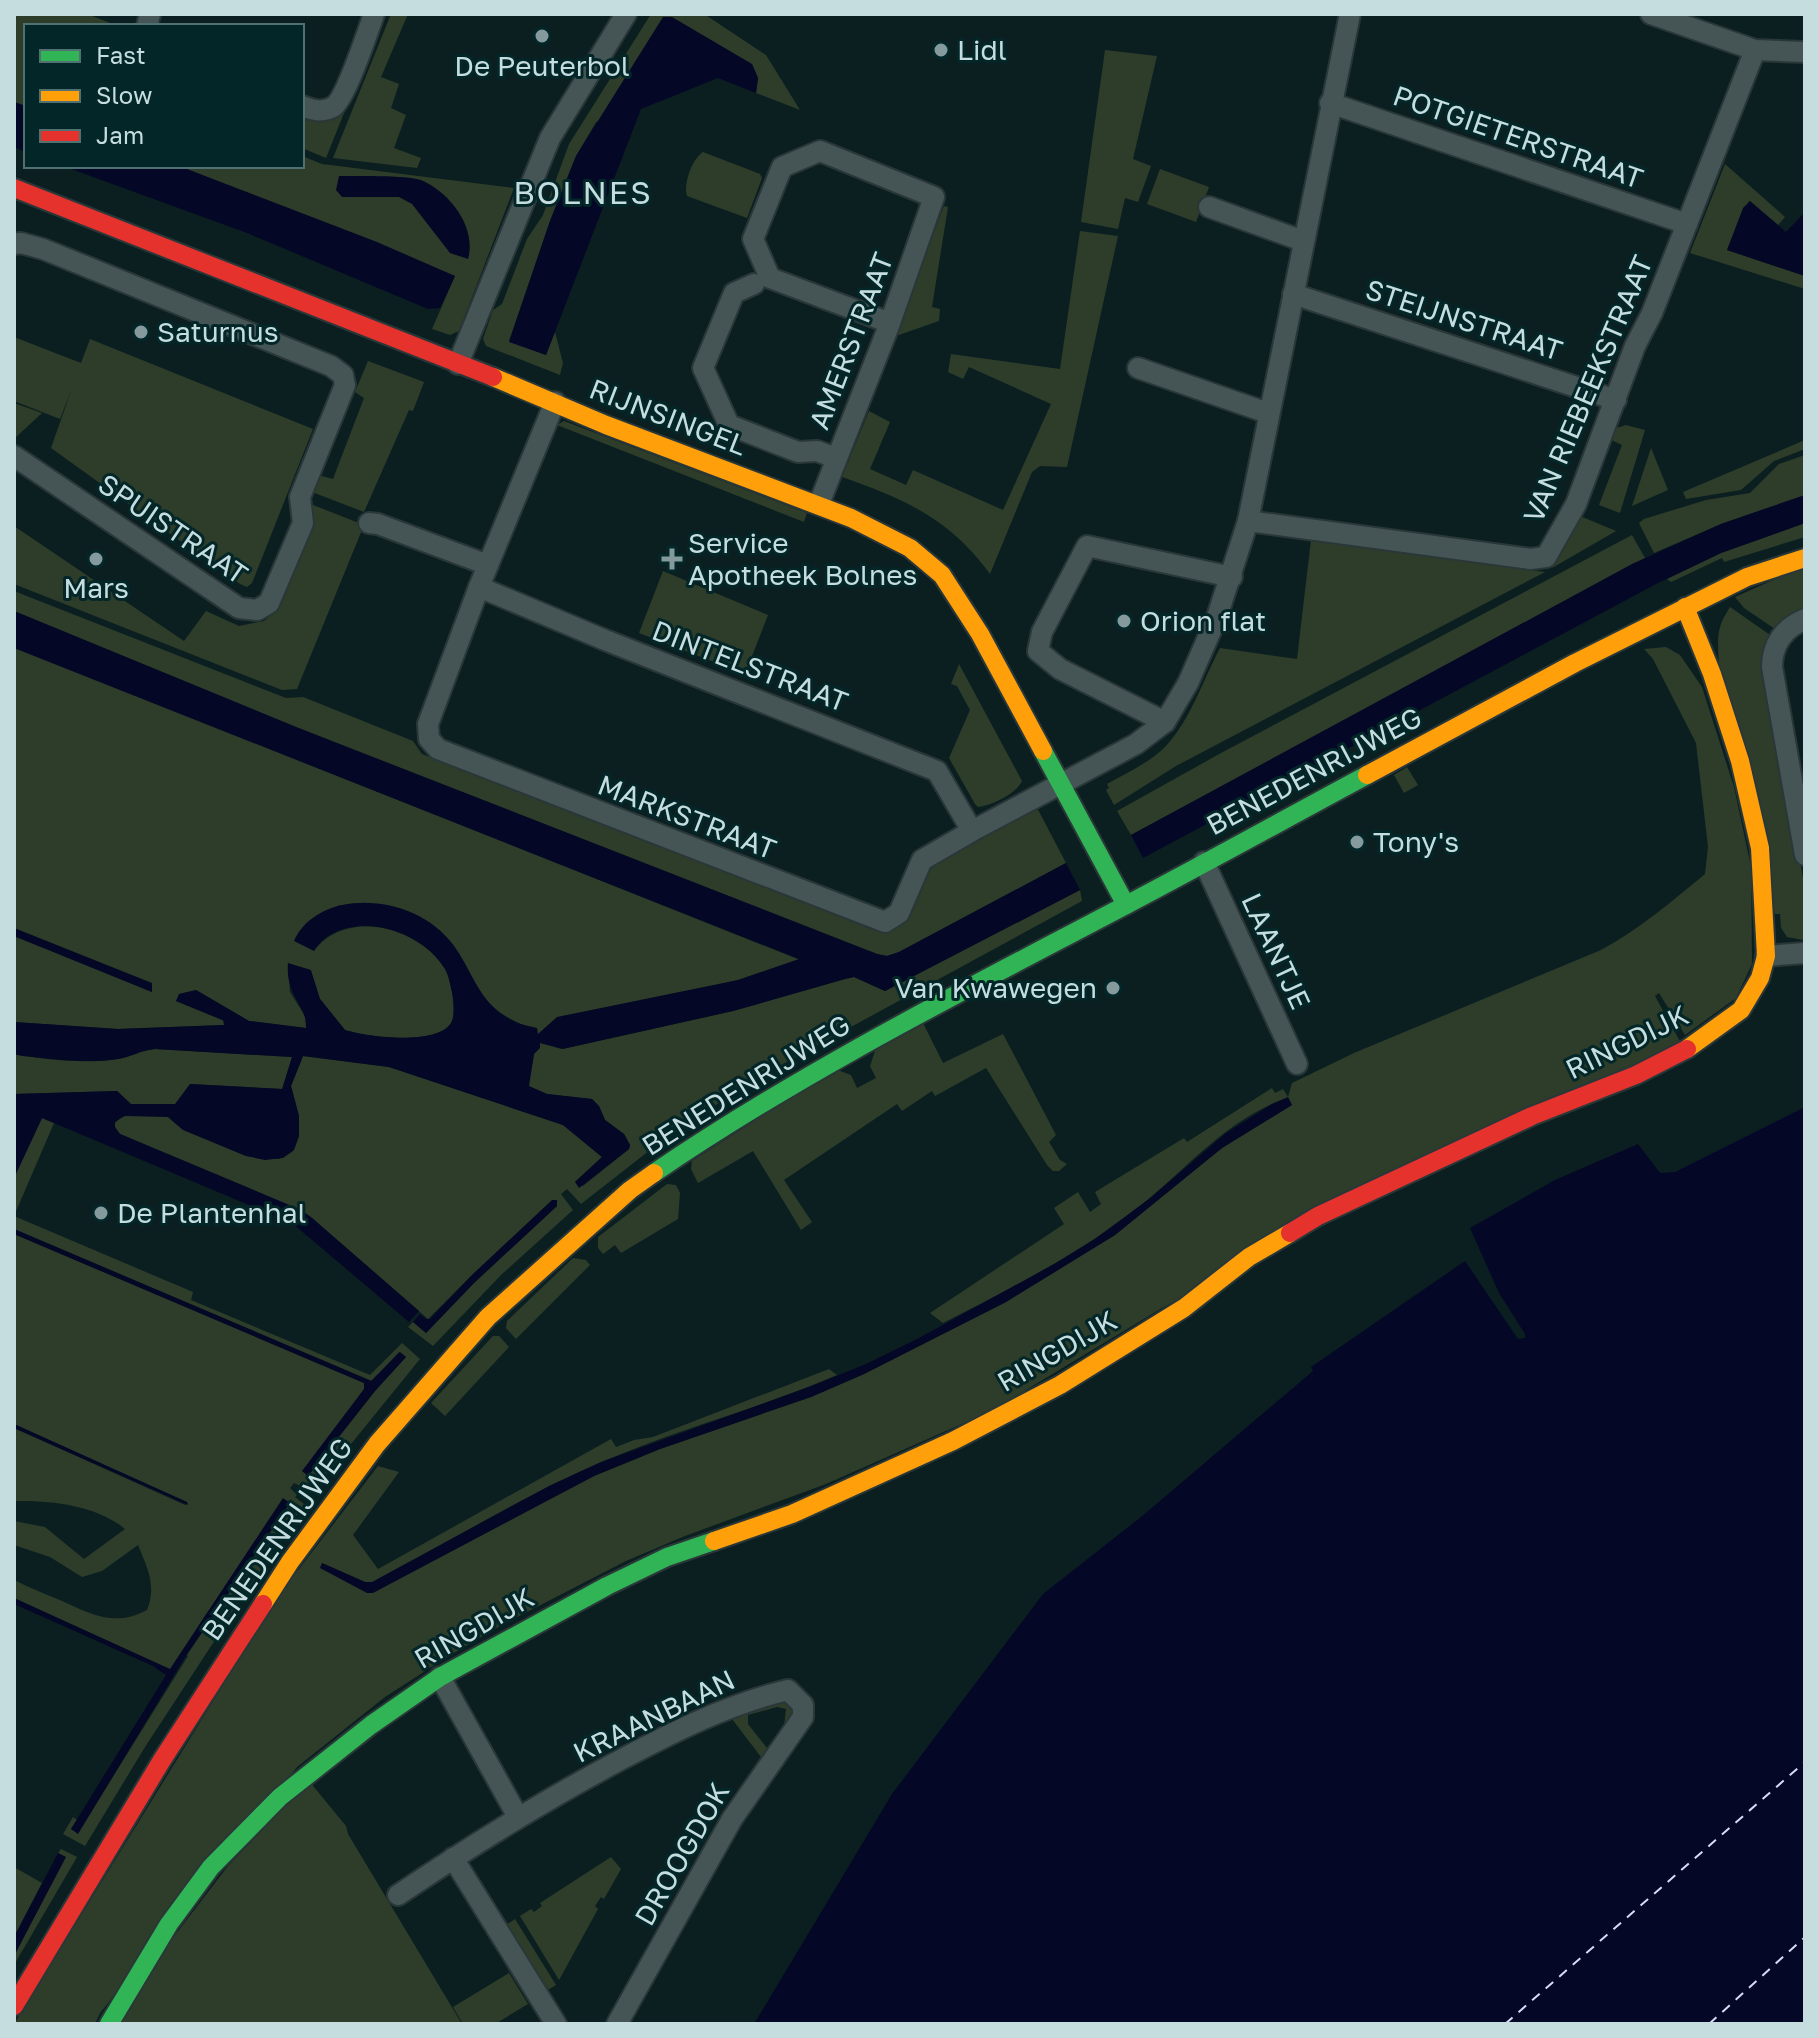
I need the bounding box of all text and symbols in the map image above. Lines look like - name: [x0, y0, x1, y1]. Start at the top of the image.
- legend: [24, 24, 304, 168]
- marker: De Peuterbol: [533, 27, 551, 45]
- place label: Lidl: [957, 33, 1007, 66]
- text: Fast: [96, 40, 146, 69]
- marker: Lidl: [932, 41, 950, 59]
- place label: De Peuterbol: [454, 49, 630, 82]
- street label: POTGIETERSTRAAT: [1389, 78, 1647, 195]
- text: Slow: [96, 80, 152, 109]
- text: Jam: [96, 120, 144, 149]
- district label: BOLNES: [513, 173, 653, 211]
- street label: AMERSTRAAT: [802, 248, 899, 434]
- street label: VAN RIEBEEKSTRAAT: [1516, 250, 1659, 527]
- street label: STEIJNSTRAAT: [1362, 272, 1567, 367]
- place label: Saturnus: [157, 315, 279, 348]
- marker: Saturnus: [132, 323, 150, 341]
- street label: RIJNSINGEL: [585, 371, 751, 462]
- street label: SPUISTRAAT: [92, 467, 254, 591]
- place label: Service Apotheek Bolnes: [688, 526, 917, 591]
- marker: Mars: [87, 550, 105, 568]
- marker: Service Apotheek Bolnes: [663, 550, 681, 568]
- place label: Mars: [63, 571, 129, 604]
- place label: Orion flat: [1140, 604, 1266, 637]
- marker: Orion flat: [1115, 612, 1133, 630]
- street label: DINTELSTRAAT: [648, 613, 853, 718]
- street label: BENEDENRIJWEG: [1200, 700, 1427, 841]
- street label: MARKSTRAAT: [594, 767, 781, 866]
- place label: Tony's: [1373, 825, 1459, 858]
- marker: Tony's: [1348, 833, 1366, 851]
- street label: LAANTJE: [1235, 888, 1318, 1014]
- place label: Van Kwawegen: [894, 971, 1097, 1004]
- marker: Van Kwawegen: [1104, 979, 1122, 997]
- street label: RINGDIJK: [1560, 998, 1693, 1085]
- street label: BENEDENRIJWEG: [636, 1007, 856, 1162]
- place label: De Plantenhal: [117, 1196, 307, 1229]
- marker: De Plantenhal: [92, 1204, 110, 1222]
- street label: RINGDIJK: [991, 1303, 1122, 1398]
- street label: BENEDENRIJWEG: [195, 1431, 359, 1646]
- street label: RINGDIJK: [408, 1580, 539, 1675]
- street label: KRAANBAAN: [568, 1662, 740, 1769]
- street label: DROOGDOK: [627, 1776, 736, 1931]

